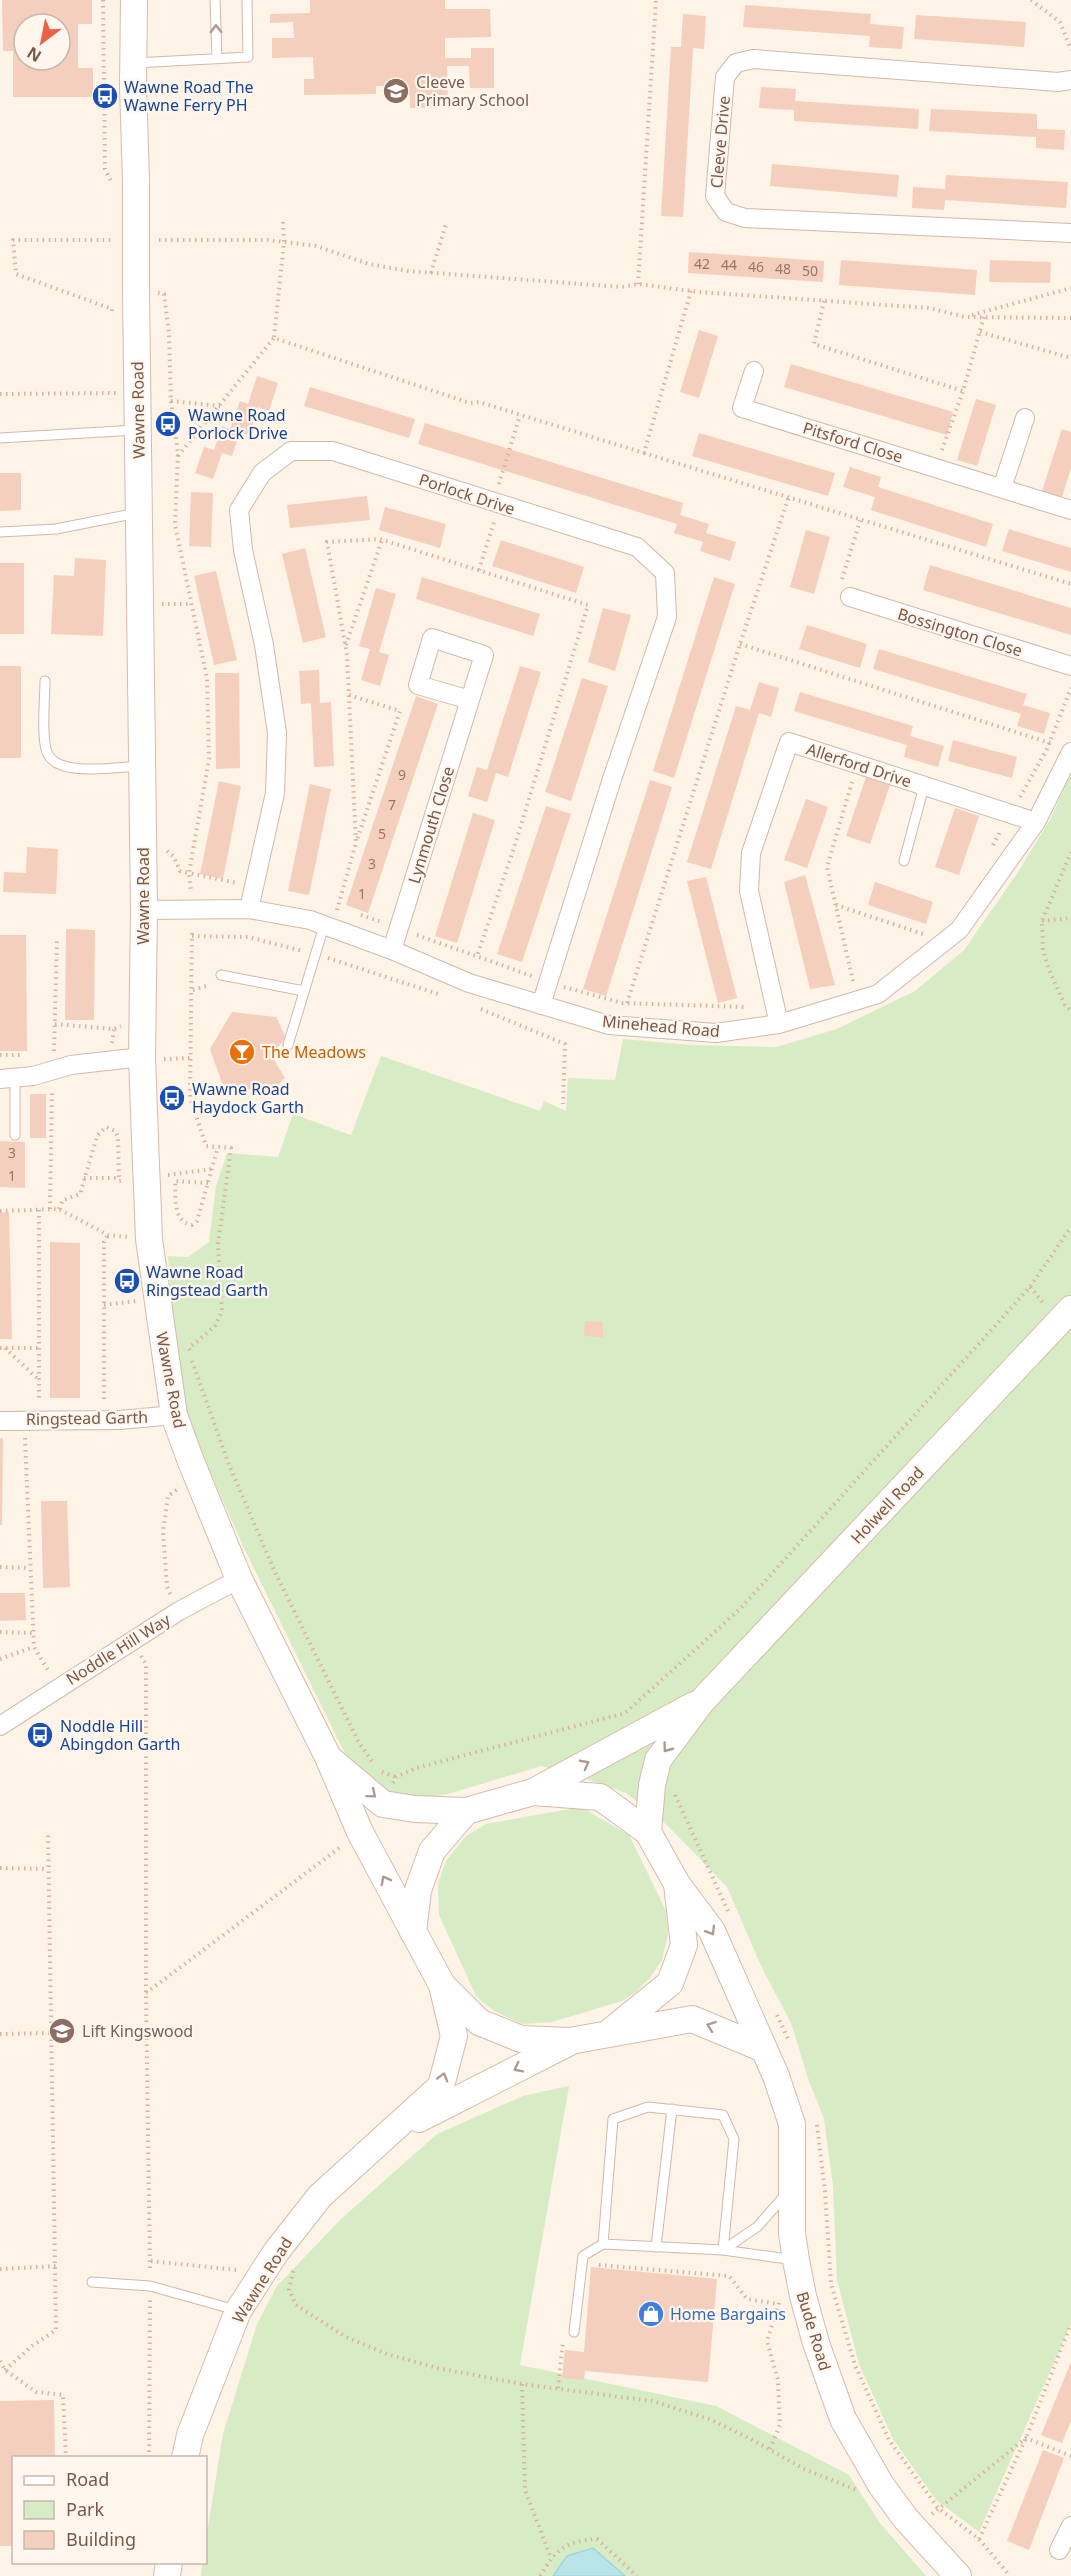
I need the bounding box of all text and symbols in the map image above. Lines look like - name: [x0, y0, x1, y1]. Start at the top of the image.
- north arrow: [12, 12, 72, 72]
- one-way arrow: [210, 25, 222, 34]
- text: N: [23, 42, 45, 67]
- place label: Cleeve Primary School: [416, 71, 529, 111]
- place label: Wawne Road The Wawne Ferry PH: [124, 76, 254, 116]
- school or university icon: Cleeve Primary School: [381, 76, 411, 106]
- bus stop icon: Wawne Road The Wawne Ferry PH: [90, 81, 120, 111]
- street label: Cleeve Drive: [705, 95, 735, 189]
- house number: 42: [694, 254, 710, 273]
- house number: 44: [721, 255, 737, 274]
- house number: 46: [748, 257, 764, 276]
- house number: 48: [775, 259, 791, 278]
- house number: 50: [802, 261, 818, 280]
- street label: Wawne Road: [126, 361, 150, 459]
- place label: Wawne Road Porlock Drive: [188, 404, 288, 444]
- bus stop icon: Wawne Road Porlock Drive: [153, 409, 183, 439]
- street label: Pitsford Close: [800, 416, 906, 468]
- street label: Porlock Drive: [416, 468, 518, 520]
- street label: Bossington Close: [895, 603, 1025, 661]
- street label: Allerford Drive: [804, 738, 914, 792]
- street label: Lynmouth Close: [403, 764, 459, 886]
- house number: 9: [398, 765, 406, 784]
- house number: 7: [388, 795, 396, 814]
- house number: 5: [378, 824, 386, 843]
- street label: Wawne Road: [132, 847, 154, 945]
- house number: 3: [368, 854, 376, 873]
- house number: 1: [358, 884, 366, 903]
- street label: Minehead Road: [601, 1010, 721, 1042]
- bar icon: The Meadows: [227, 1037, 257, 1067]
- place label: The Meadows: [262, 1041, 366, 1063]
- place label: Wawne Road Haydock Garth: [192, 1078, 304, 1118]
- bus stop icon: Wawne Road Haydock Garth: [157, 1083, 187, 1113]
- house number: 3: [8, 1143, 16, 1162]
- house number: 1: [8, 1166, 16, 1185]
- place label: Wawne Road Ringstead Garth: [146, 1261, 268, 1301]
- bus stop icon: Wawne Road Ringstead Garth: [112, 1266, 142, 1296]
- street label: Wawne Road: [151, 1330, 191, 1430]
- street label: Ringstead Garth: [26, 1406, 148, 1430]
- street label: Holwell Road: [845, 1462, 929, 1548]
- street label: Noddle Hill Way: [62, 1608, 175, 1690]
- place label: Noddle Hill Abingdon Garth: [60, 1715, 180, 1755]
- bus stop icon: Noddle Hill Abingdon Garth: [25, 1720, 55, 1750]
- one-way arrow: [663, 1741, 674, 1752]
- one-way arrow: [578, 1760, 589, 1771]
- one-way arrow: [365, 1787, 376, 1798]
- one-way arrow: [381, 1876, 392, 1886]
- one-way arrow: [704, 1925, 715, 1935]
- school or university icon: Lift Kingswood: [47, 2016, 77, 2046]
- place label: Lift Kingswood: [82, 2020, 193, 2042]
- one-way arrow: [706, 2020, 717, 2033]
- one-way arrow: [514, 2061, 525, 2072]
- one-way arrow: [436, 2072, 449, 2082]
- street label: Wawne Road: [227, 2233, 297, 2327]
- street label: Bude Road: [792, 2289, 836, 2373]
- shop icon: Home Bargains: [636, 2299, 666, 2329]
- place label: Home Bargains: [670, 2303, 786, 2325]
- legend: [12, 2456, 207, 2564]
- text: Road: [66, 2467, 109, 2491]
- text: Park: [66, 2497, 104, 2521]
- text: Building: [66, 2527, 136, 2551]

